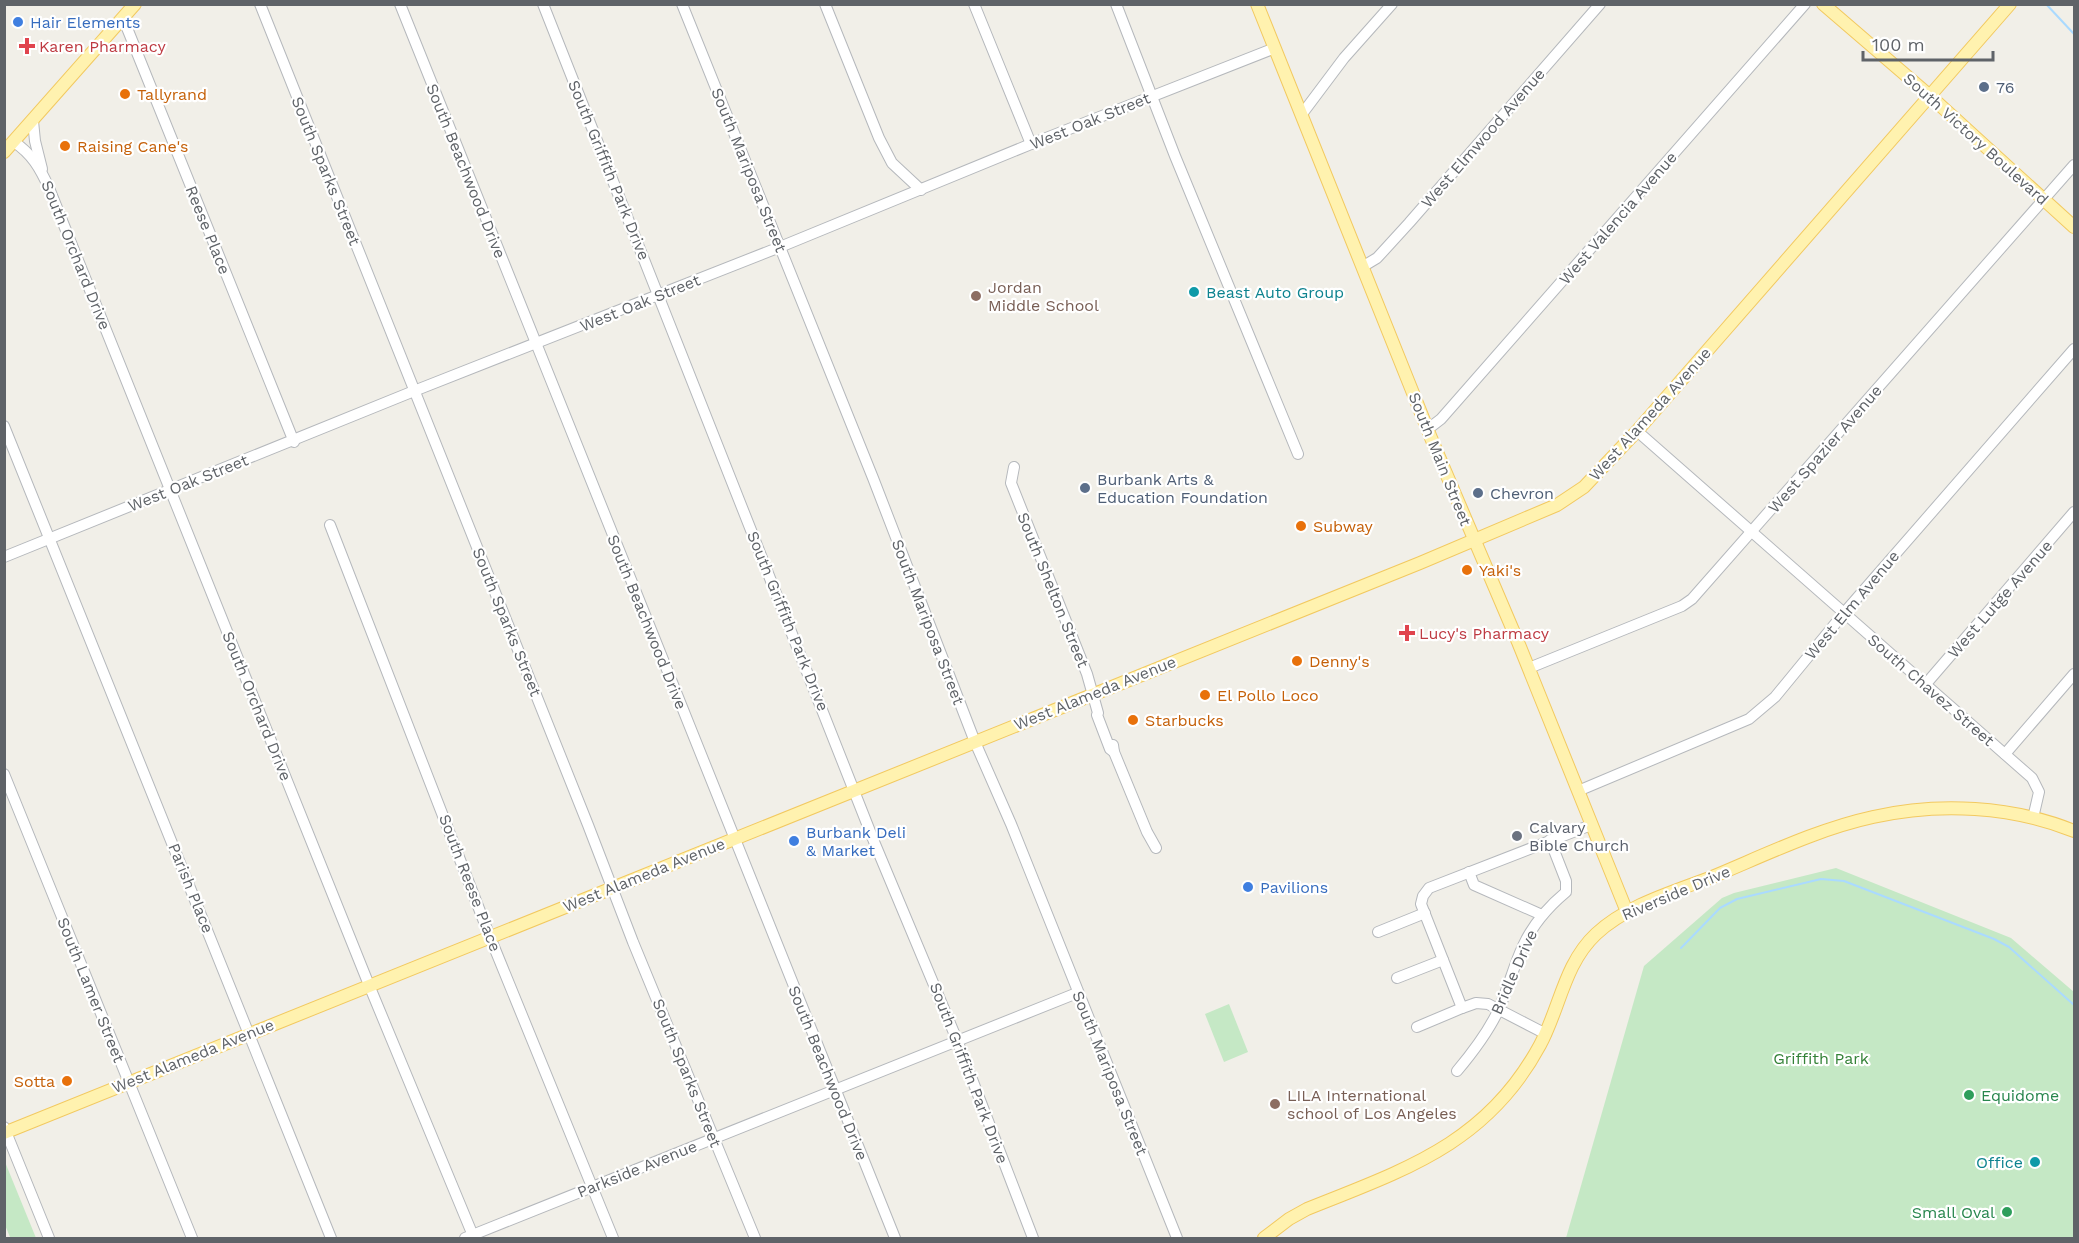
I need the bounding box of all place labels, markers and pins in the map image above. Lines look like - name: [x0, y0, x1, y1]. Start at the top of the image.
- place label: Hair Elements: [30, 13, 140, 32]
- marker: Hair Elements: [11, 15, 25, 29]
- place label: Karen Pharmacy: [39, 37, 166, 56]
- marker: Karen Pharmacy: [20, 39, 34, 53]
- place label: 76: [1996, 78, 2014, 97]
- marker: 76: [1977, 80, 1991, 94]
- place label: Tallyrand: [137, 85, 207, 104]
- marker: Tallyrand: [118, 87, 132, 101]
- place label: Raising Cane's: [77, 137, 188, 156]
- marker: Raising Cane's: [58, 139, 72, 153]
- place label: Jordan Middle School: [988, 278, 1099, 315]
- place label: Beast Auto Group: [1206, 283, 1344, 302]
- marker: Beast Auto Group: [1187, 285, 1201, 299]
- marker: Jordan Middle School: [969, 289, 983, 303]
- place label: Burbank Arts & Education Foundation: [1097, 470, 1268, 507]
- marker: Burbank Arts & Education Foundation: [1078, 481, 1092, 495]
- place label: Chevron: [1490, 484, 1554, 503]
- marker: Chevron: [1471, 486, 1485, 500]
- place label: Subway: [1313, 517, 1374, 536]
- marker: Subway: [1294, 519, 1308, 533]
- place label: Yaki's: [1479, 561, 1521, 580]
- marker: Yaki's: [1460, 563, 1474, 577]
- place label: Lucy's Pharmacy: [1419, 624, 1550, 643]
- marker: Lucy's Pharmacy: [1400, 626, 1414, 640]
- place label: Denny's: [1309, 652, 1370, 671]
- marker: Denny's: [1290, 654, 1304, 668]
- place label: El Pollo Loco: [1217, 686, 1319, 705]
- marker: El Pollo Loco: [1198, 688, 1212, 702]
- place label: Starbucks: [1145, 711, 1224, 730]
- marker: Starbucks: [1126, 713, 1140, 727]
- place label: Calvary Bible Church: [1529, 818, 1629, 855]
- place label: Burbank Deli & Market: [806, 823, 906, 860]
- marker: Calvary Bible Church: [1510, 829, 1524, 843]
- marker: Burbank Deli & Market: [787, 834, 801, 848]
- place label: Pavilions: [1260, 878, 1328, 897]
- marker: Pavilions: [1241, 880, 1255, 894]
- place label: Sotta: [14, 1072, 55, 1091]
- marker: Sotta: [60, 1074, 74, 1088]
- place label: LILA International school of Los Angeles: [1287, 1086, 1457, 1123]
- place label: Equidome: [1981, 1086, 2059, 1105]
- marker: Equidome: [1962, 1088, 1976, 1102]
- marker: LILA International school of Los Angeles: [1268, 1097, 1282, 1111]
- place label: Office: [1976, 1153, 2023, 1172]
- marker: Office: [2028, 1155, 2042, 1169]
- place label: Small Oval: [1912, 1203, 1995, 1222]
- marker: Small Oval: [2000, 1205, 2014, 1219]

